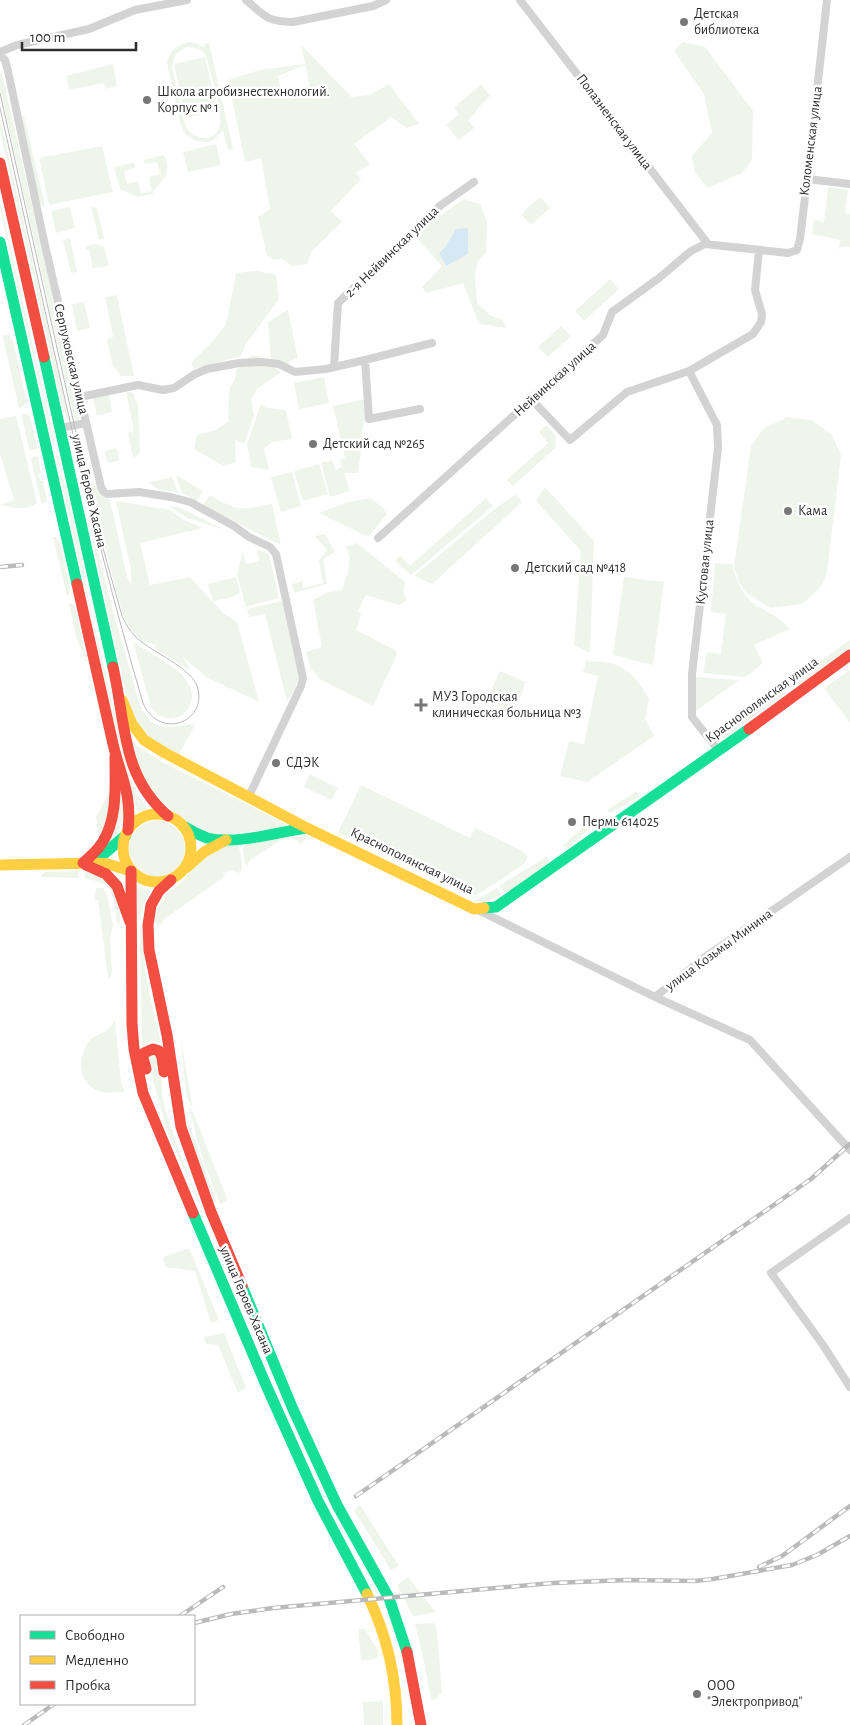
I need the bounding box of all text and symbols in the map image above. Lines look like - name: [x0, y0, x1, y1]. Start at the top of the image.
- place label: Детская библиотека: [694, 7, 760, 37]
- marker: Детская библиотека: [678, 16, 690, 28]
- scale bar: [22, 20, 136, 52]
- text: 100 m: [30, 30, 65, 45]
- street label: Полазненская улица: [574, 72, 655, 173]
- place label: Школа агробизнестехнологий. Корпус № 1: [157, 85, 330, 115]
- street label: Коломенская улица: [797, 85, 825, 197]
- marker: Школа агробизнестехнологий. Корпус № 1: [141, 94, 153, 106]
- street label: 2-я Нейвинская улица: [343, 204, 442, 300]
- street label: Серпуховская улица: [51, 302, 91, 416]
- street label: Нейвинская улица: [511, 338, 599, 419]
- street label: улица Героев Хасана: [69, 432, 109, 550]
- place label: Детский сад №265: [323, 437, 425, 451]
- marker: Детский сад №265: [307, 438, 319, 450]
- place label: Кама: [798, 504, 828, 518]
- marker: Кама: [782, 505, 794, 517]
- street label: Кустовая улица: [694, 518, 717, 605]
- place label: Детский сад №418: [525, 561, 626, 575]
- marker: Детский сад №418: [509, 562, 521, 574]
- street label: Краснополянская улица: [703, 654, 821, 745]
- place label: МУЗ Городская клиническая больница №3: [432, 690, 582, 720]
- marker: МУЗ Городская клиническая больница №3: [414, 698, 428, 712]
- place label: СДЭК: [286, 756, 319, 770]
- marker: СДЭК: [270, 757, 282, 769]
- place label: Пермь 614025: [582, 815, 659, 829]
- marker: Пермь 614025: [566, 816, 578, 828]
- street label: Краснополянская улица: [348, 825, 476, 897]
- street label: улица Козьмы Минина: [662, 906, 775, 994]
- street label: улица Героев Хасана: [216, 1243, 275, 1357]
- legend: [20, 1615, 195, 1705]
- text: Свободно: [65, 1628, 125, 1643]
- text: Медленно: [65, 1653, 129, 1668]
- text: Пробка: [65, 1678, 111, 1693]
- place label: ООО "Электропривод": [707, 1679, 802, 1709]
- marker: ООО "Электропривод": [691, 1688, 703, 1700]

